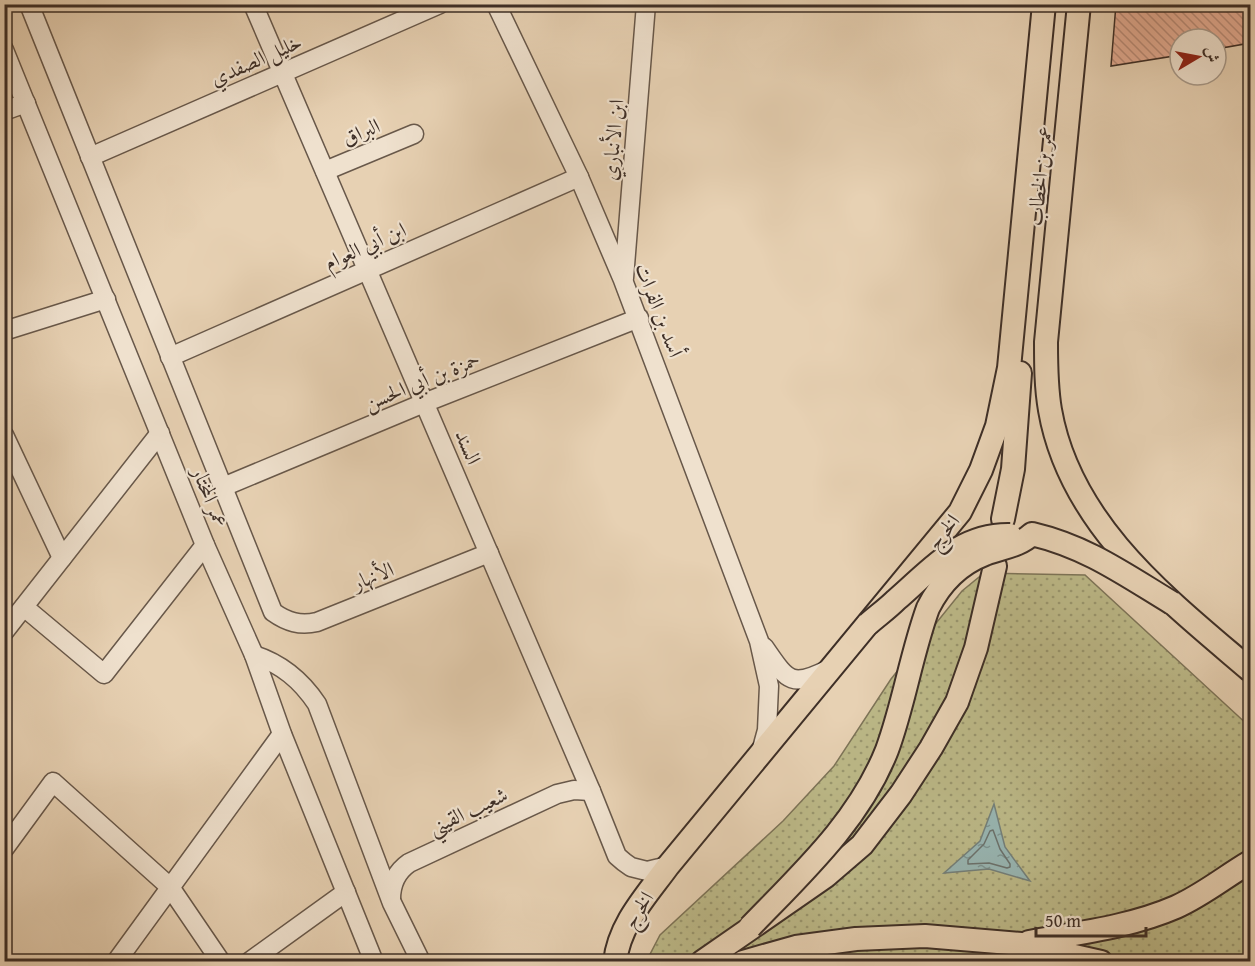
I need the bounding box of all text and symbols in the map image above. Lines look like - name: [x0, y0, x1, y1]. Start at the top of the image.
- street label: خليل الصفدي: [205, 26, 307, 94]
- north arrow: [1168, 27, 1228, 87]
- text: ش: [1200, 44, 1226, 64]
- street label: ابن الأنباري: [594, 98, 632, 182]
- street label: البراق: [337, 110, 385, 153]
- street label: عمر بن الخطاب: [1019, 124, 1060, 228]
- street label: ابن أبي العوام: [319, 214, 412, 280]
- street label: أسد بن الفرات: [627, 258, 692, 362]
- street label: حمزة بن أبي الحسن: [359, 343, 485, 420]
- street label: السند: [447, 425, 490, 469]
- street label: عمر المختار: [184, 460, 237, 532]
- street label: الخرج: [918, 507, 970, 559]
- street label: الأنهار: [345, 553, 398, 599]
- street label: شعيب القيني: [423, 779, 515, 847]
- street label: الخرج: [614, 885, 665, 937]
- scale bar: [1036, 900, 1146, 938]
- text: 50 m: [1045, 907, 1081, 934]

